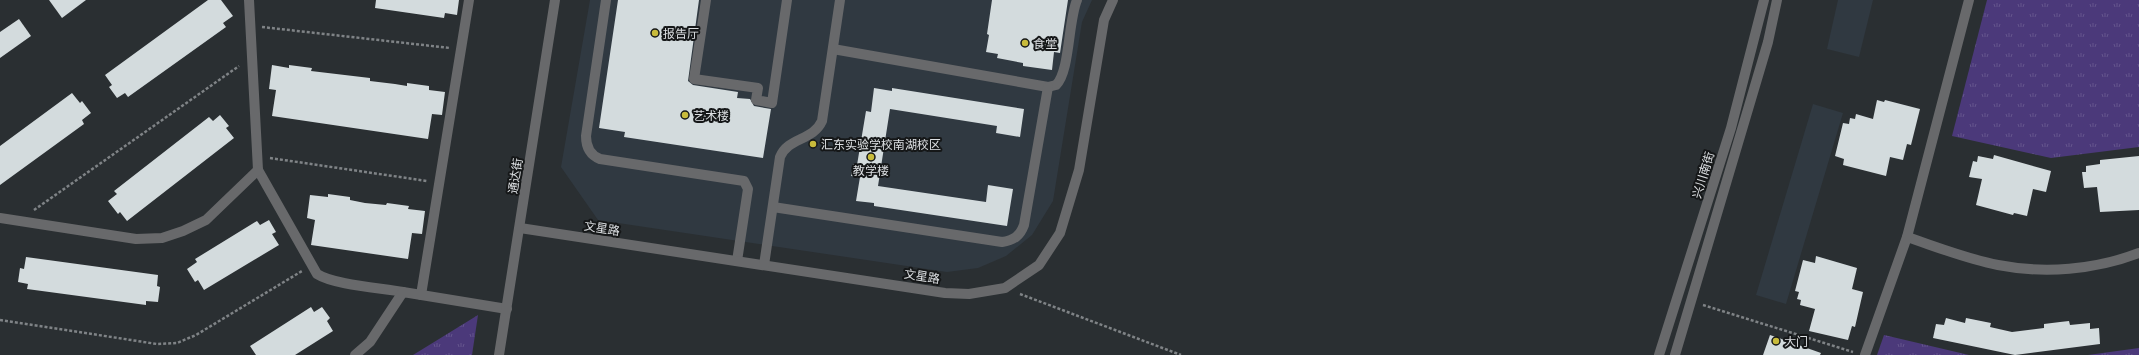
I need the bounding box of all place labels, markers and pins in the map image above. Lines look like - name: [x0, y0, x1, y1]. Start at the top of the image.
- place label: 报告厅: [663, 26, 699, 41]
- marker: 报告厅: [650, 28, 660, 38]
- place label: 食堂: [1033, 36, 1057, 51]
- marker: 食堂: [1020, 38, 1030, 48]
- place label: 艺术楼: [693, 108, 729, 123]
- marker: 艺术楼: [680, 110, 690, 120]
- place label: 汇东实验学校南湖校区: [821, 137, 941, 152]
- marker: 汇东实验学校南湖校区: [808, 139, 818, 149]
- marker: 教学楼: [866, 152, 876, 162]
- place label: 教学楼: [853, 163, 889, 178]
- place label: 大门: [1784, 334, 1808, 349]
- marker: 大门: [1771, 336, 1781, 346]

